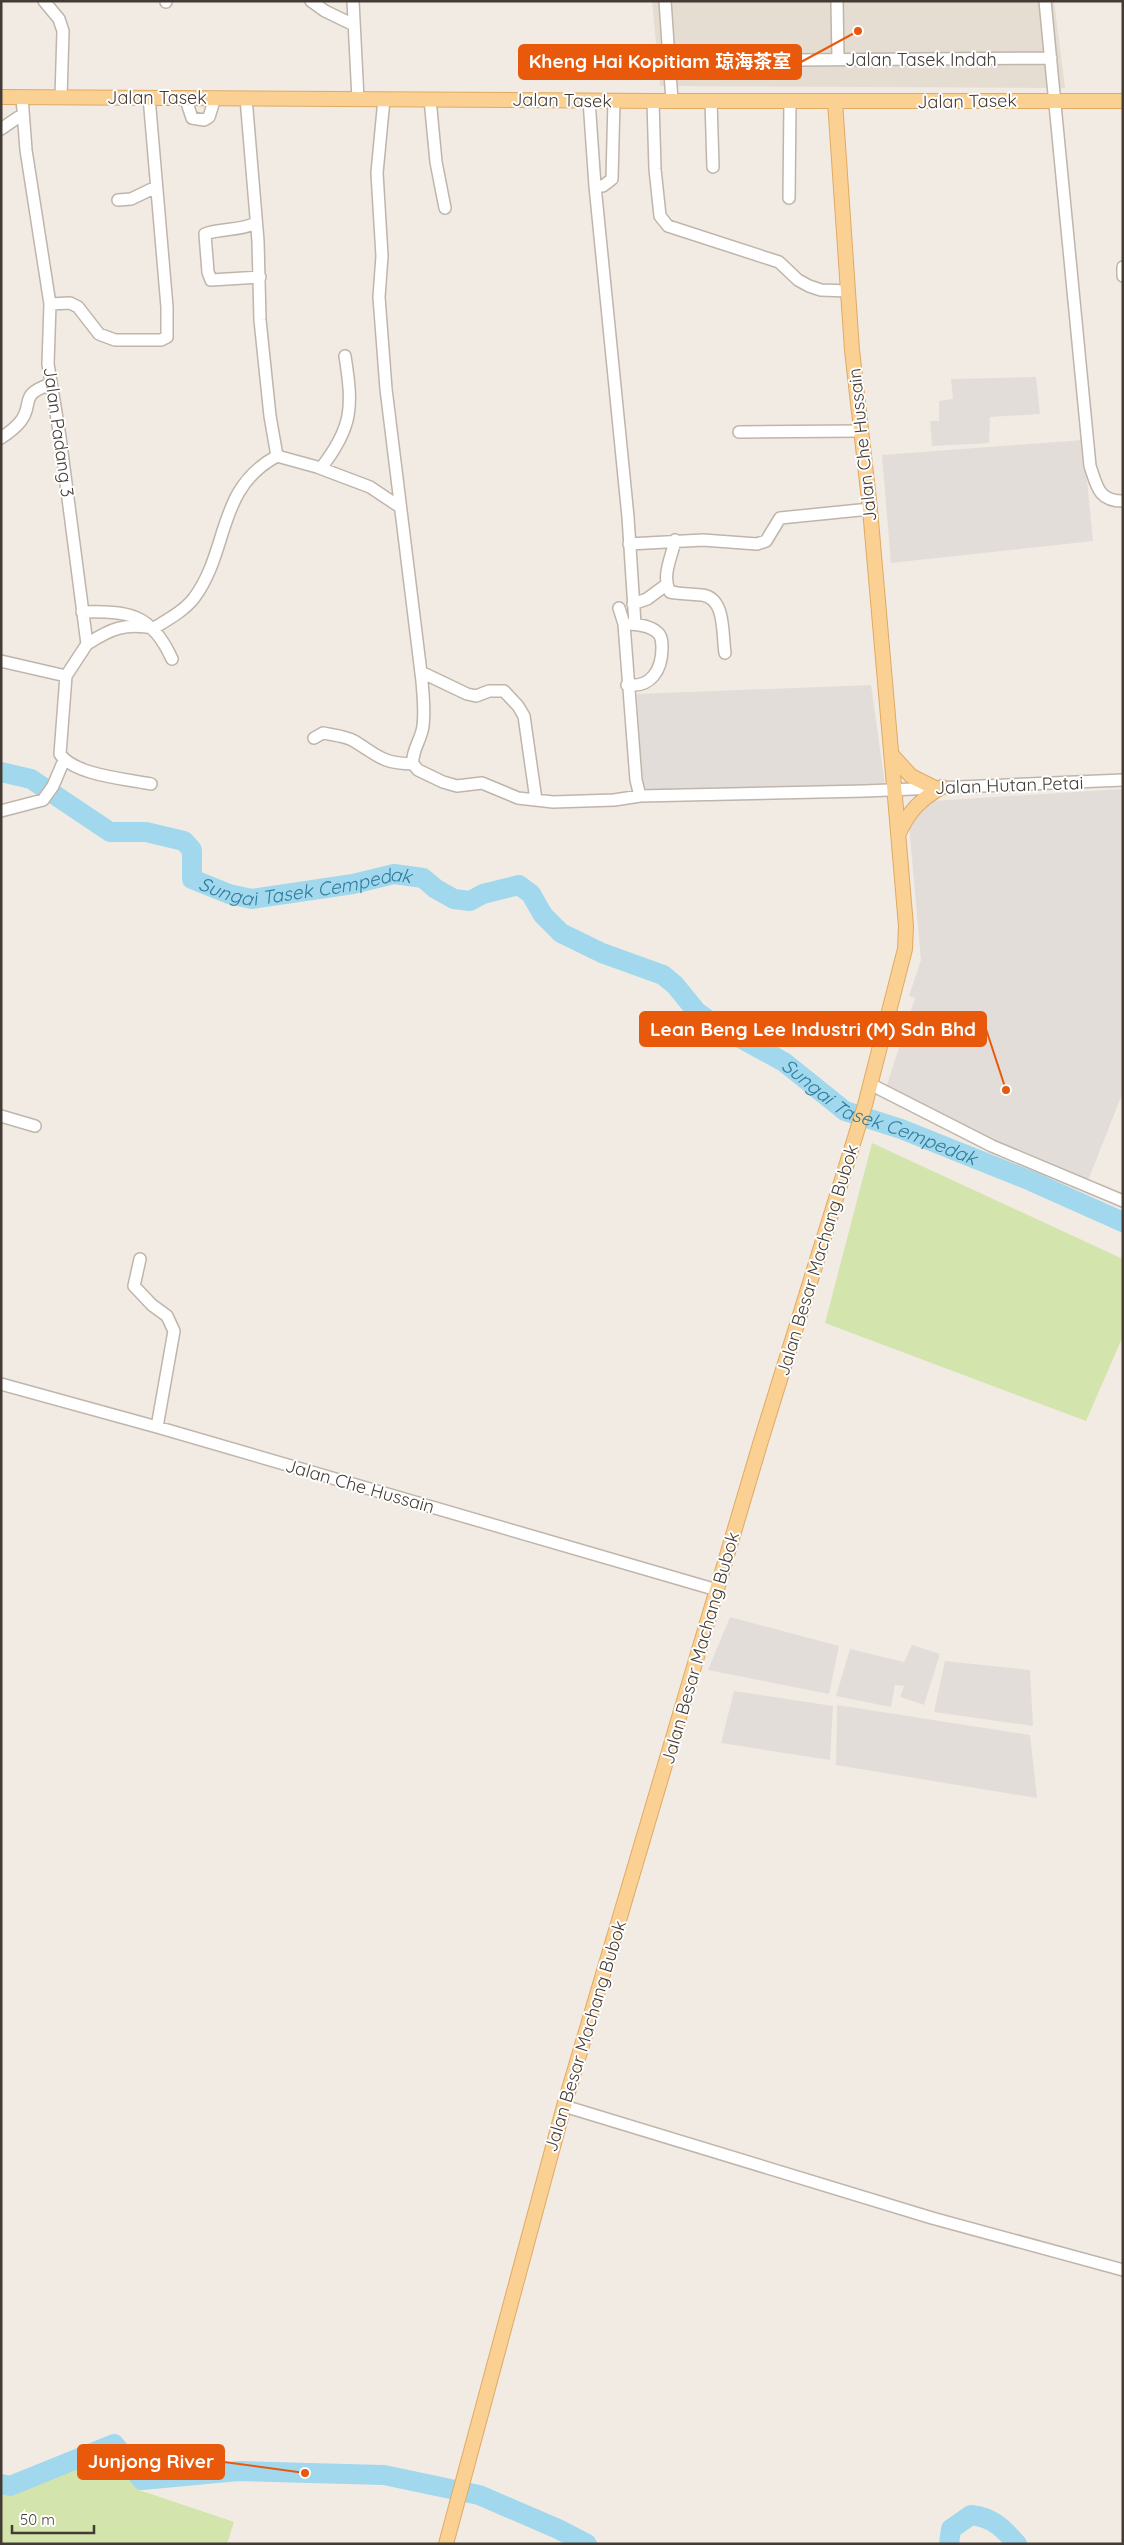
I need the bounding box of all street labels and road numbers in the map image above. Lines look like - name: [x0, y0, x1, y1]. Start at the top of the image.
- street label: Jalan Tasek Indah: [845, 48, 997, 71]
- street label: Jalan Tasek: [107, 86, 207, 109]
- street label: Jalan Tasek: [512, 88, 612, 112]
- street label: Jalan Tasek: [917, 89, 1017, 113]
- street label: Jalan Padang 3: [39, 366, 79, 498]
- street label: Jalan Che Hussain: [843, 367, 881, 523]
- street label: Jalan Hutan Petai: [934, 771, 1084, 799]
- street label: Jalan Besar Machang Bubok: [771, 1141, 863, 1379]
- street label: Jalan Che Hussain: [283, 1454, 437, 1518]
- street label: Jalan Besar Machang Bubok: [656, 1529, 744, 1767]
- street label: Jalan Besar Machang Bubok: [539, 1917, 631, 2155]

